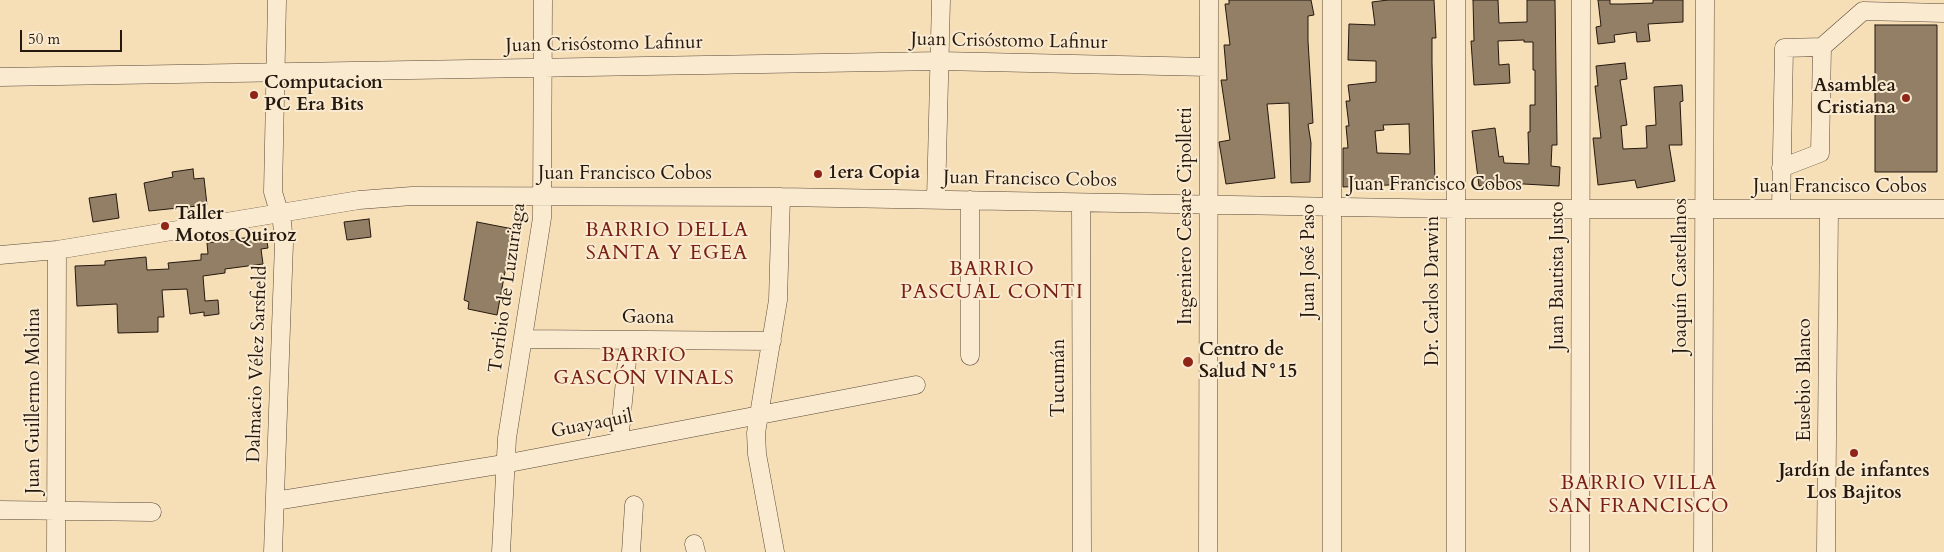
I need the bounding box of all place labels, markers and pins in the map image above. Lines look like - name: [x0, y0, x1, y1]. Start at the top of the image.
- place label: Computacion PC Era Bits: [264, 73, 383, 117]
- place label: Asamblea Cristiana: [1813, 76, 1896, 120]
- marker: Computacion PC Era Bits: [248, 89, 260, 101]
- marker: Asamblea Cristiana: [1900, 92, 1912, 104]
- place label: 1era Copia: [828, 163, 920, 185]
- marker: 1era Copia: [812, 168, 824, 180]
- place label: Taller Motos Quiroz: [175, 204, 296, 248]
- marker: Taller Motos Quiroz: [159, 220, 171, 232]
- place label: Centro de Salud N°15: [1199, 340, 1297, 384]
- marker: Centro de Salud N°15: [1181, 355, 1195, 369]
- marker: Jardín de infantes Los Bajitos: [1848, 447, 1860, 459]
- place label: Jardín de infantes Los Bajitos: [1779, 461, 1929, 505]

